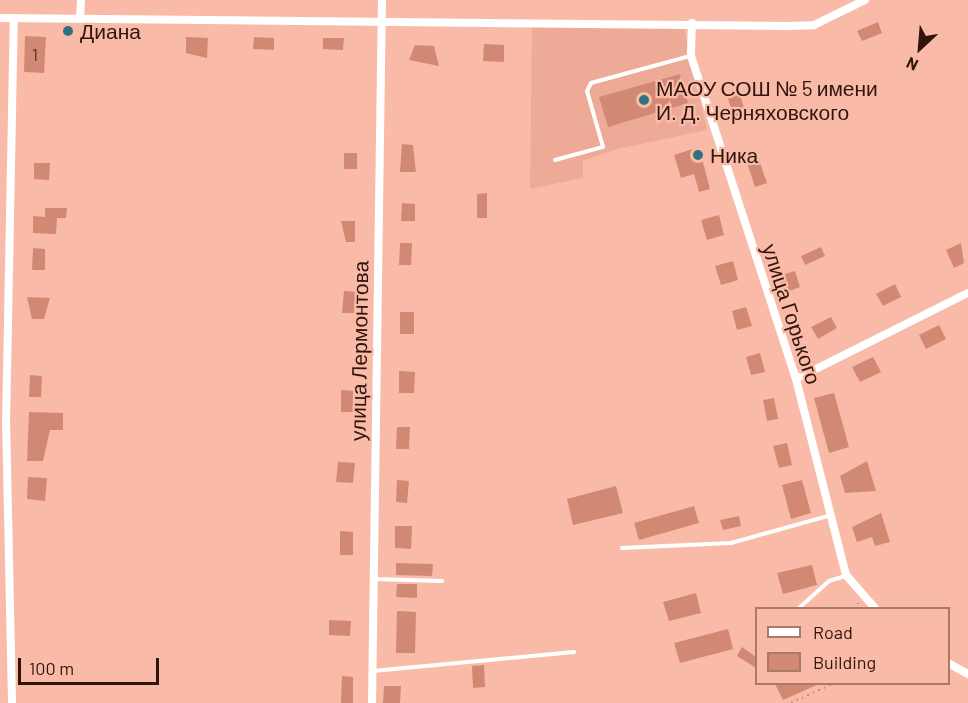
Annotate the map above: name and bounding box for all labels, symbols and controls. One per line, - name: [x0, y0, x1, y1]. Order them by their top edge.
- place label: Диана: [80, 18, 141, 44]
- north arrow: [890, 18, 950, 78]
- marker: Диана: [61, 24, 75, 38]
- house number: 1: [32, 43, 38, 65]
- text: N: [903, 54, 921, 76]
- place label: МАОУ СОШ № 5 имени И. Д. Черняховского: [656, 75, 878, 125]
- marker: МАОУ СОШ № 5 имени И. Д. Черняховского: [637, 93, 651, 107]
- place label: Ника: [710, 142, 758, 168]
- marker: Ника: [691, 148, 705, 162]
- street label: улица Горького: [757, 241, 827, 387]
- street label: улица Лермонтова: [345, 261, 373, 441]
- legend: [755, 607, 950, 685]
- text: Road: [813, 621, 853, 643]
- scale bar: [21, 646, 162, 684]
- text: Building: [813, 651, 876, 673]
- text: 100 m: [29, 657, 74, 679]

